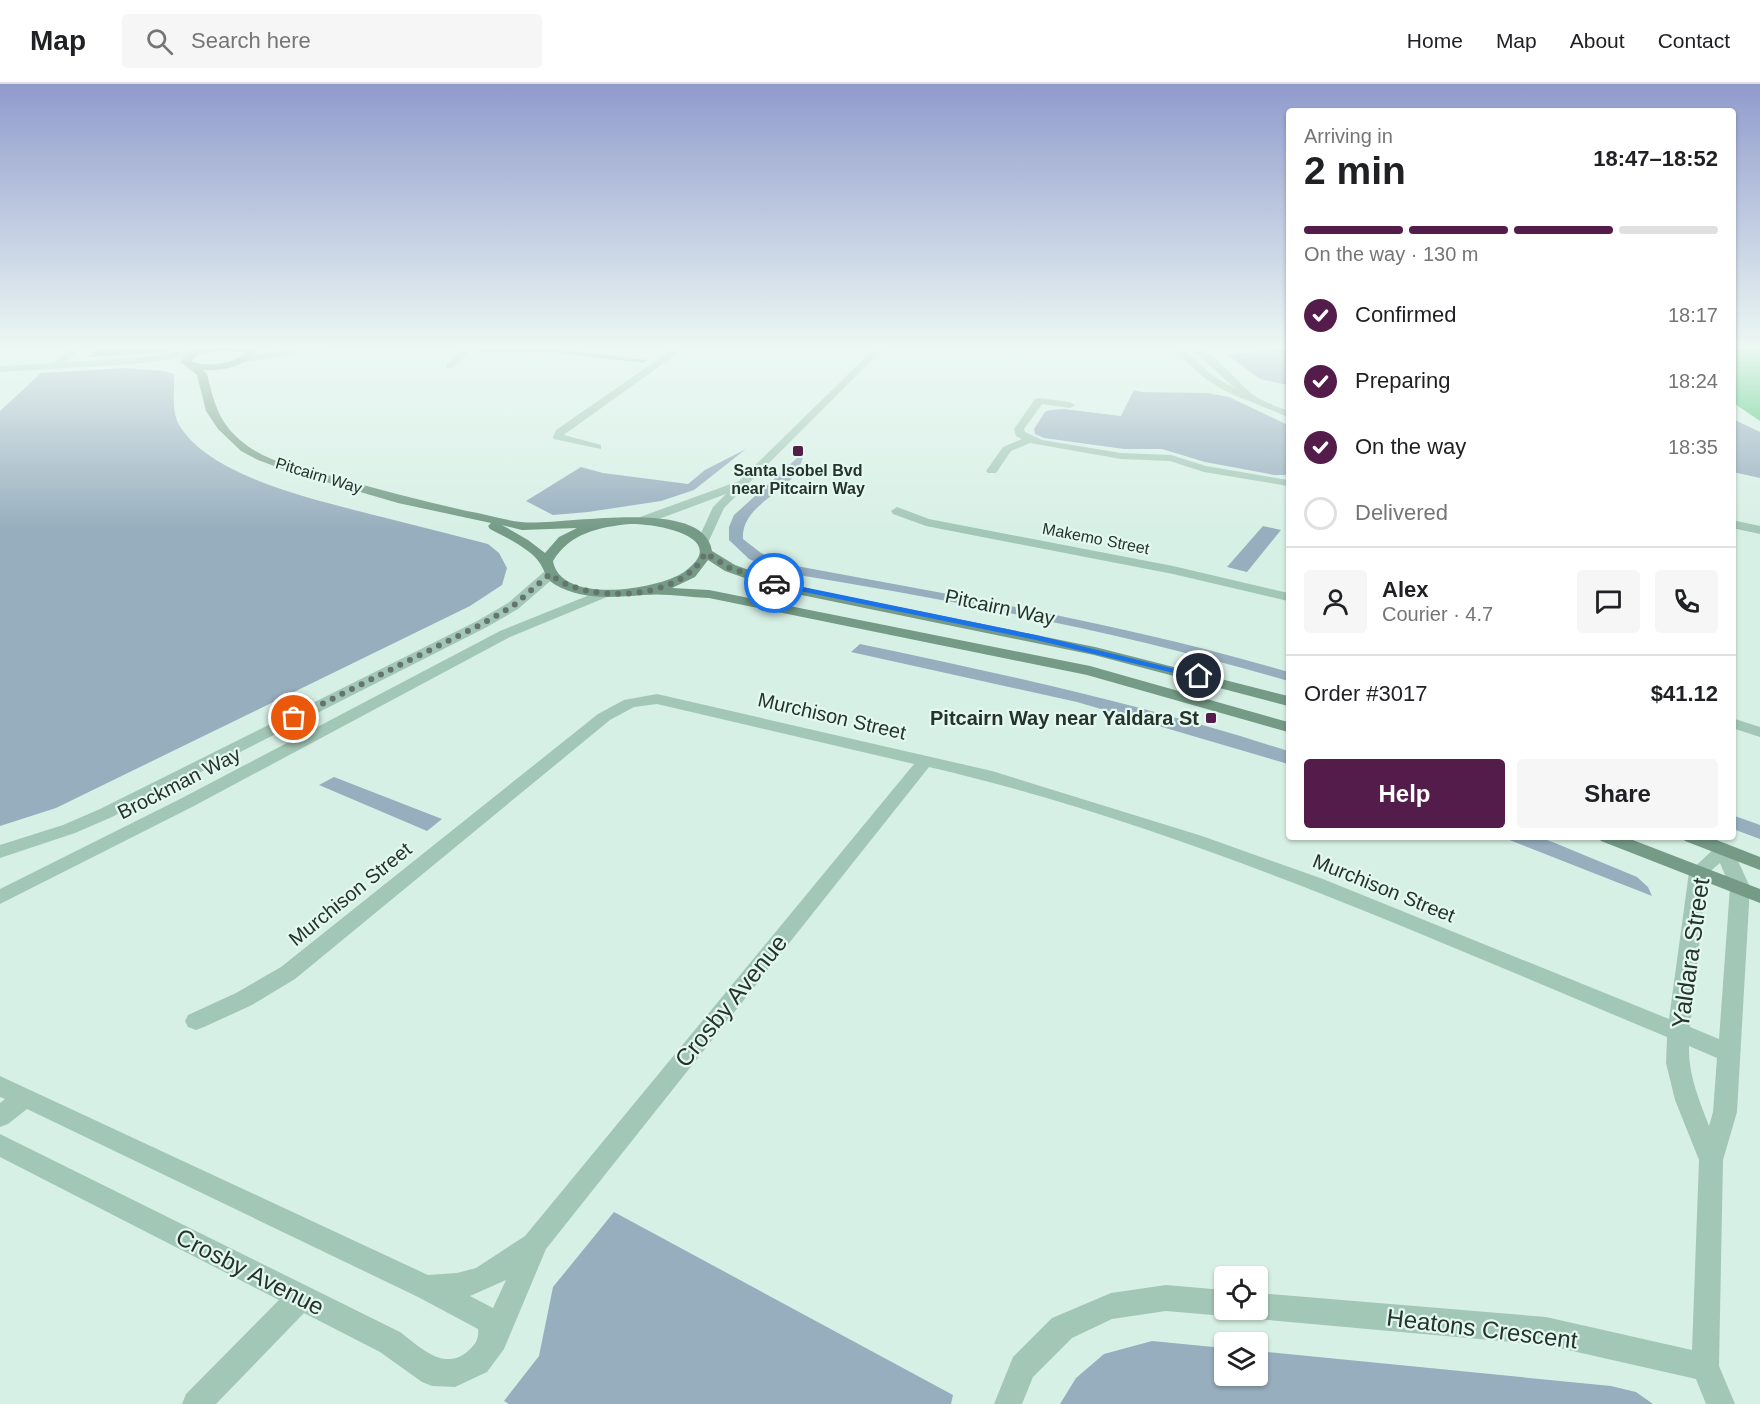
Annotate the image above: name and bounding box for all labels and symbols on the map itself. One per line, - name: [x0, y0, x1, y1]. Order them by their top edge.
- marker: Santa Isobel Bvd near Pitcairn Way: [791, 444, 805, 458]
- street label: Pitcairn Way: [274, 454, 364, 497]
- place label: Santa Isobel Bvd near Pitcairn Way: [731, 462, 865, 497]
- street label: Makemo Street: [1041, 520, 1151, 557]
- courier: [744, 553, 804, 613]
- street label: Pitcairn Way: [943, 585, 1057, 629]
- pin: [1173, 650, 1224, 701]
- street label: Murchison Street: [756, 688, 909, 744]
- pin: [268, 692, 319, 743]
- place label: Pitcairn Way near Yaldara St: [930, 707, 1199, 729]
- marker: Pitcairn Way near Yaldara St: [1204, 711, 1218, 725]
- street label: Brockman Way: [114, 743, 244, 823]
- street label: Murchison Street: [284, 838, 416, 950]
- street label: Murchison Street: [1310, 849, 1459, 927]
- street label: Yaldara Street: [1667, 876, 1714, 1030]
- street label: Crosby Avenue: [669, 929, 792, 1072]
- street label: Crosby Avenue: [172, 1223, 329, 1320]
- street label: Heatons Crescent: [1385, 1303, 1579, 1354]

